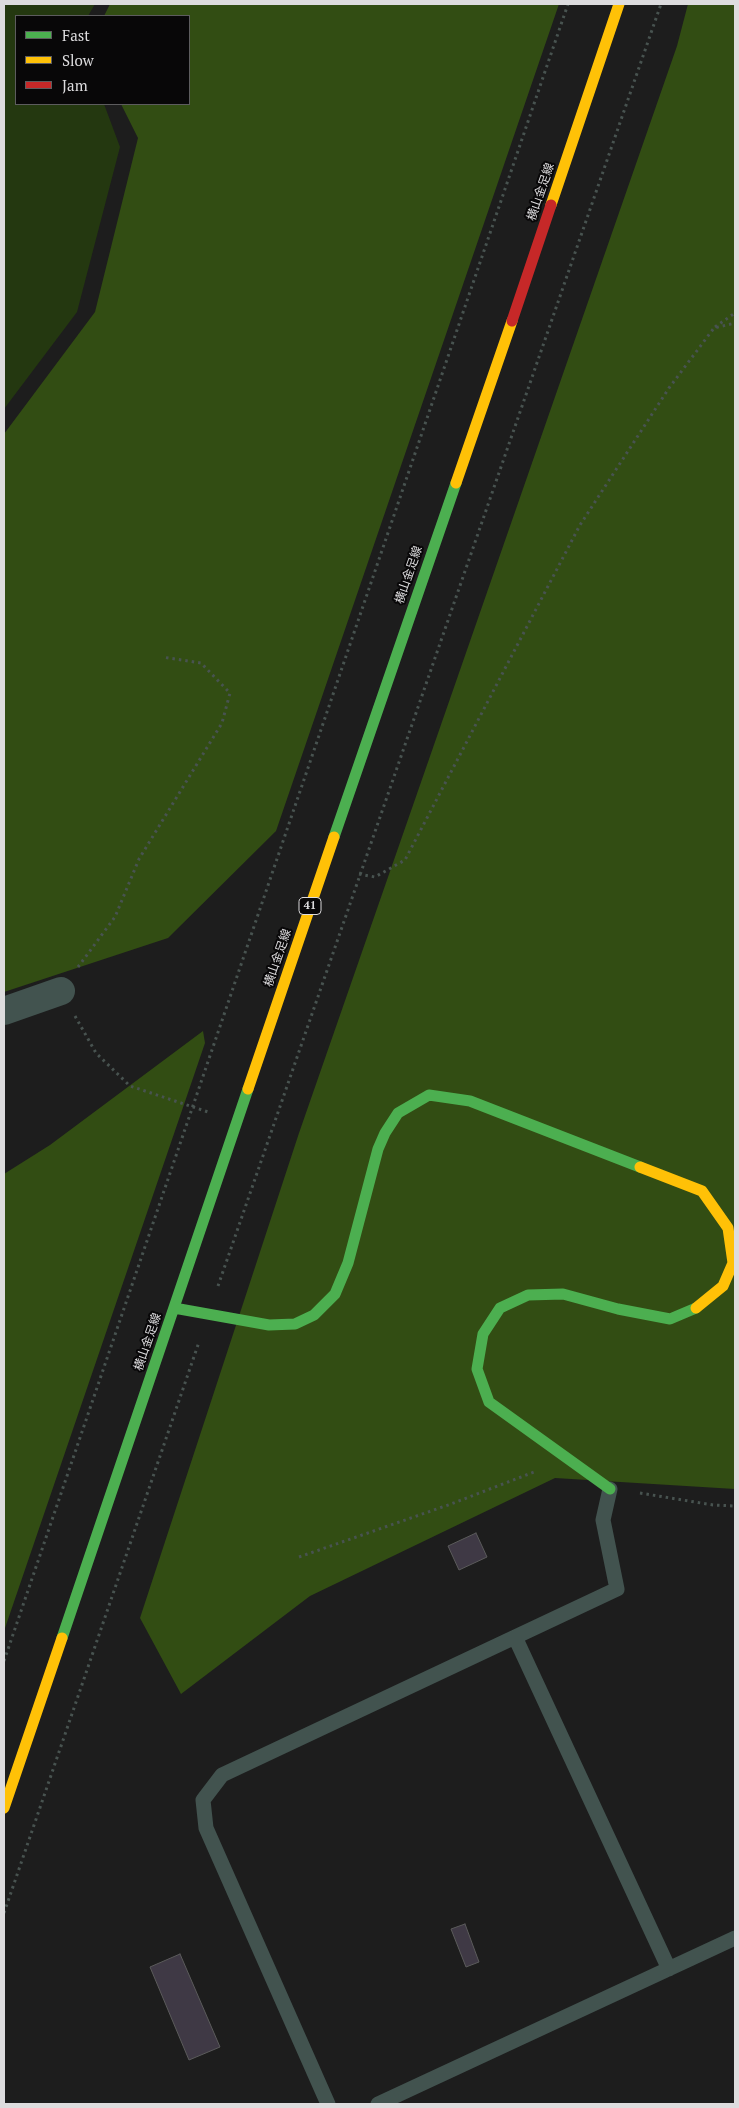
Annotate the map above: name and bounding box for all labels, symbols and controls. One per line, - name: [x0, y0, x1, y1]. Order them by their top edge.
- legend: [15, 15, 190, 105]
- text: Fast: [62, 25, 90, 45]
- text: Slow: [62, 50, 94, 70]
- text: Jam: [62, 75, 88, 95]
- street label: 横山金足線: [524, 161, 558, 223]
- street label: 横山金足線: [392, 544, 426, 606]
- road number: 41: [299, 898, 321, 914]
- street label: 横山金足線: [261, 927, 295, 989]
- street label: 横山金足線: [131, 1311, 165, 1373]

